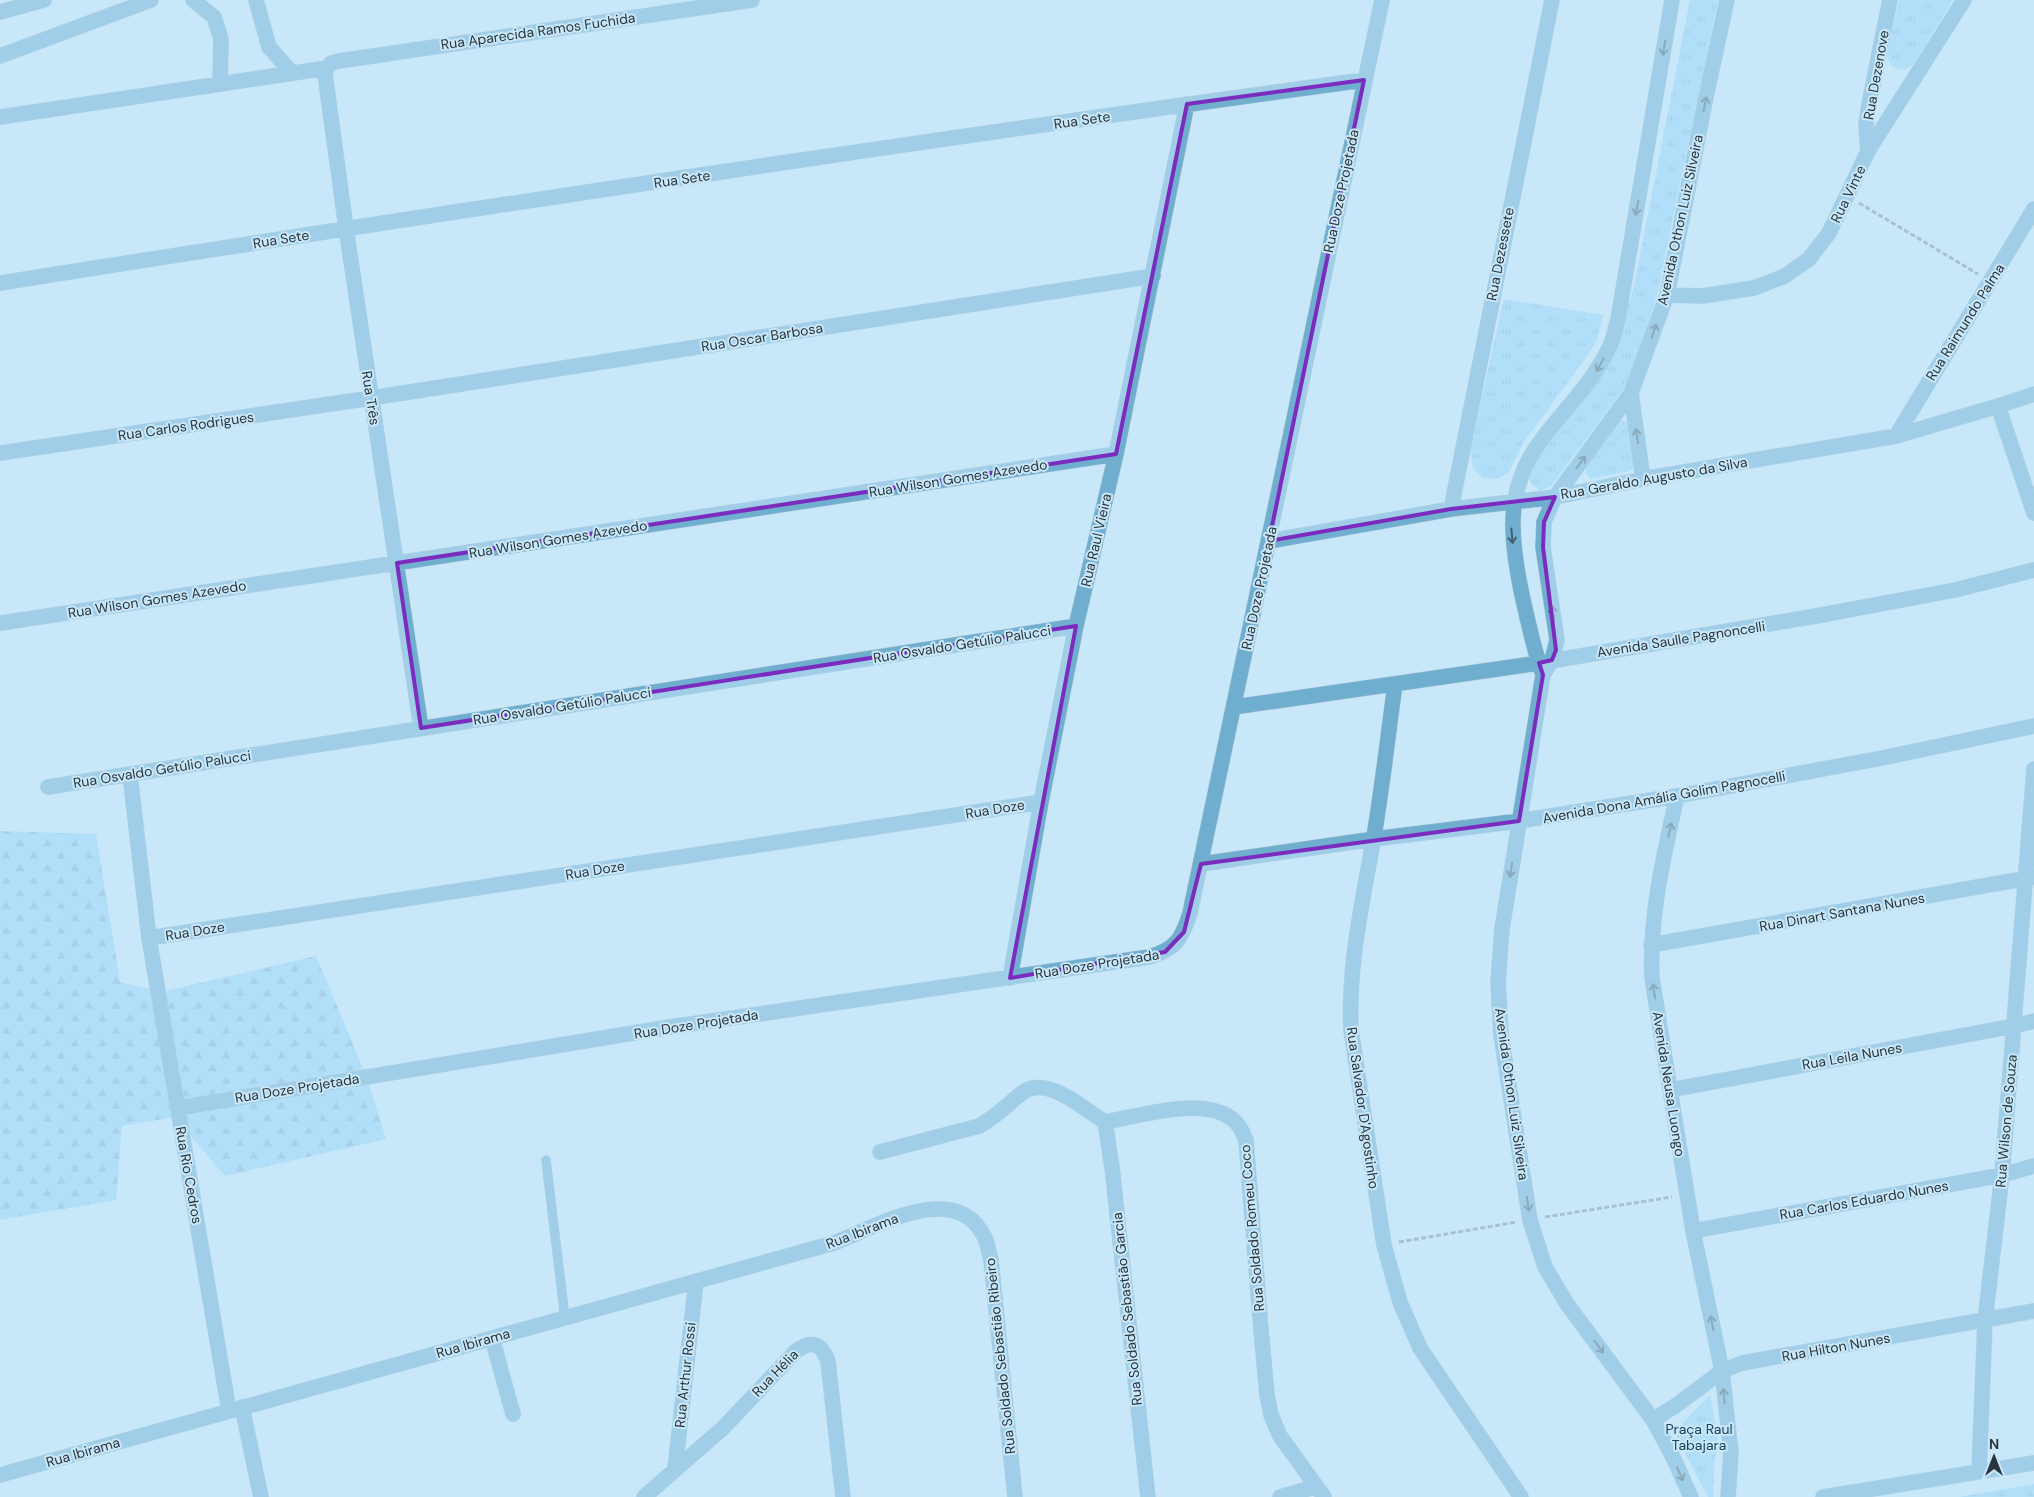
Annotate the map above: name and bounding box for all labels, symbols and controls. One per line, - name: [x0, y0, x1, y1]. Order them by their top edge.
- street label: Rua Aparecida Ramos Fuchida: [440, 8, 636, 54]
- street label: Rua Dezenove: [1859, 29, 1893, 121]
- one-way arrow: [1658, 40, 1668, 56]
- one-way arrow: [1700, 97, 1710, 113]
- street label: Rua Sete: [1053, 107, 1111, 133]
- street label: Rua Doze Projetada: [1319, 128, 1363, 254]
- street label: Avenida Othon Luiz Silveira: [1653, 133, 1707, 307]
- street label: Rua Vinte: [1826, 162, 1870, 226]
- street label: Rua Sete: [653, 166, 711, 192]
- one-way arrow: [1631, 200, 1641, 216]
- street label: Rua Dezessete: [1482, 206, 1518, 302]
- street label: Rua Sete: [252, 226, 310, 252]
- street label: Rua Raimundo Palma: [1922, 260, 2008, 384]
- street label: Rua Oscar Barbosa: [700, 318, 824, 356]
- one-way arrow: [1650, 324, 1659, 339]
- one-way arrow: [1594, 358, 1604, 372]
- street label: Rua Três: [358, 370, 384, 426]
- street label: Rua Carlos Rodrigues: [117, 408, 255, 444]
- one-way arrow: [1631, 429, 1641, 445]
- street label: Rua Geraldo Augusto da Silva: [1559, 453, 1749, 503]
- street label: Rua Wilson Gomes Azevedo: [868, 455, 1048, 501]
- one-way arrow: [1575, 455, 1586, 469]
- street label: Rua Raul Vieira: [1077, 492, 1115, 588]
- street label: Rua Wilson Gomes Azevedo: [468, 516, 648, 562]
- street label: Rua Doze Projetada: [1237, 525, 1281, 651]
- one-way arrow: [1508, 528, 1517, 544]
- street label: Rua Wilson Gomes Azevedo: [67, 576, 247, 622]
- one-way arrow: [1548, 605, 1558, 621]
- street label: Avenida Saulle Pagnoncelli: [1596, 617, 1766, 661]
- street label: Rua Osvaldo Getúlio Palucci: [872, 621, 1052, 667]
- street label: Rua Osvaldo Getúlio Palucci: [472, 683, 652, 729]
- street label: Rua Osvaldo Getúlio Palucci: [72, 746, 252, 792]
- street label: Avenida Dona Amália Golim Pagnocelli: [1541, 767, 1787, 827]
- street label: Rua Doze: [964, 795, 1026, 823]
- one-way arrow: [1665, 822, 1675, 838]
- street label: Rua Doze: [564, 856, 626, 884]
- one-way arrow: [1506, 861, 1516, 877]
- street label: Rua Dinart Santana Nunes: [1758, 889, 1926, 935]
- street label: Rua Doze: [164, 917, 226, 945]
- street label: Rua Doze Projetada: [1034, 945, 1160, 983]
- one-way arrow: [1649, 983, 1659, 999]
- street label: Rua Doze Projetada: [633, 1005, 759, 1043]
- street label: Avenida Othon Luiz Silveira: [1491, 1007, 1533, 1181]
- street label: Avenida Neusa Luongo: [1649, 1010, 1689, 1158]
- street label: Rua Salvador D'Agostinho: [1343, 1026, 1383, 1190]
- street label: Rua Leila Nunes: [1801, 1038, 1903, 1074]
- street label: Rua Wilson de Souza: [1991, 1054, 2021, 1188]
- street label: Rua Doze Projetada: [234, 1069, 360, 1107]
- street label: Rua Rio Cedros: [172, 1125, 206, 1225]
- street label: Rua Soldado Romeu Coco: [1236, 1144, 1268, 1312]
- street label: Rua Carlos Eduardo Nunes: [1778, 1176, 1950, 1224]
- one-way arrow: [1523, 1196, 1533, 1212]
- street label: Rua Ibirama: [823, 1209, 901, 1253]
- street label: Rua Soldado Sebastião Garcia: [1108, 1211, 1146, 1407]
- street label: Rua Soldado Sebastião Ribeiro: [981, 1257, 1019, 1455]
- one-way arrow: [1707, 1315, 1717, 1331]
- street label: Rua Arthur Rossi: [670, 1321, 700, 1429]
- street label: Rua Ibirama: [434, 1324, 512, 1362]
- street label: Rua Hilton Nunes: [1780, 1329, 1892, 1365]
- one-way arrow: [1594, 1340, 1604, 1354]
- street label: Rua Hélia: [748, 1345, 802, 1401]
- one-way arrow: [1719, 1389, 1729, 1405]
- park label: Praça Raul Tabajara: [1665, 1420, 1733, 1454]
- north arrow: [1969, 1432, 2019, 1482]
- street label: Rua Ibirama: [44, 1433, 122, 1471]
- text: N: [1989, 1435, 1999, 1453]
- one-way arrow: [1676, 1466, 1685, 1481]

